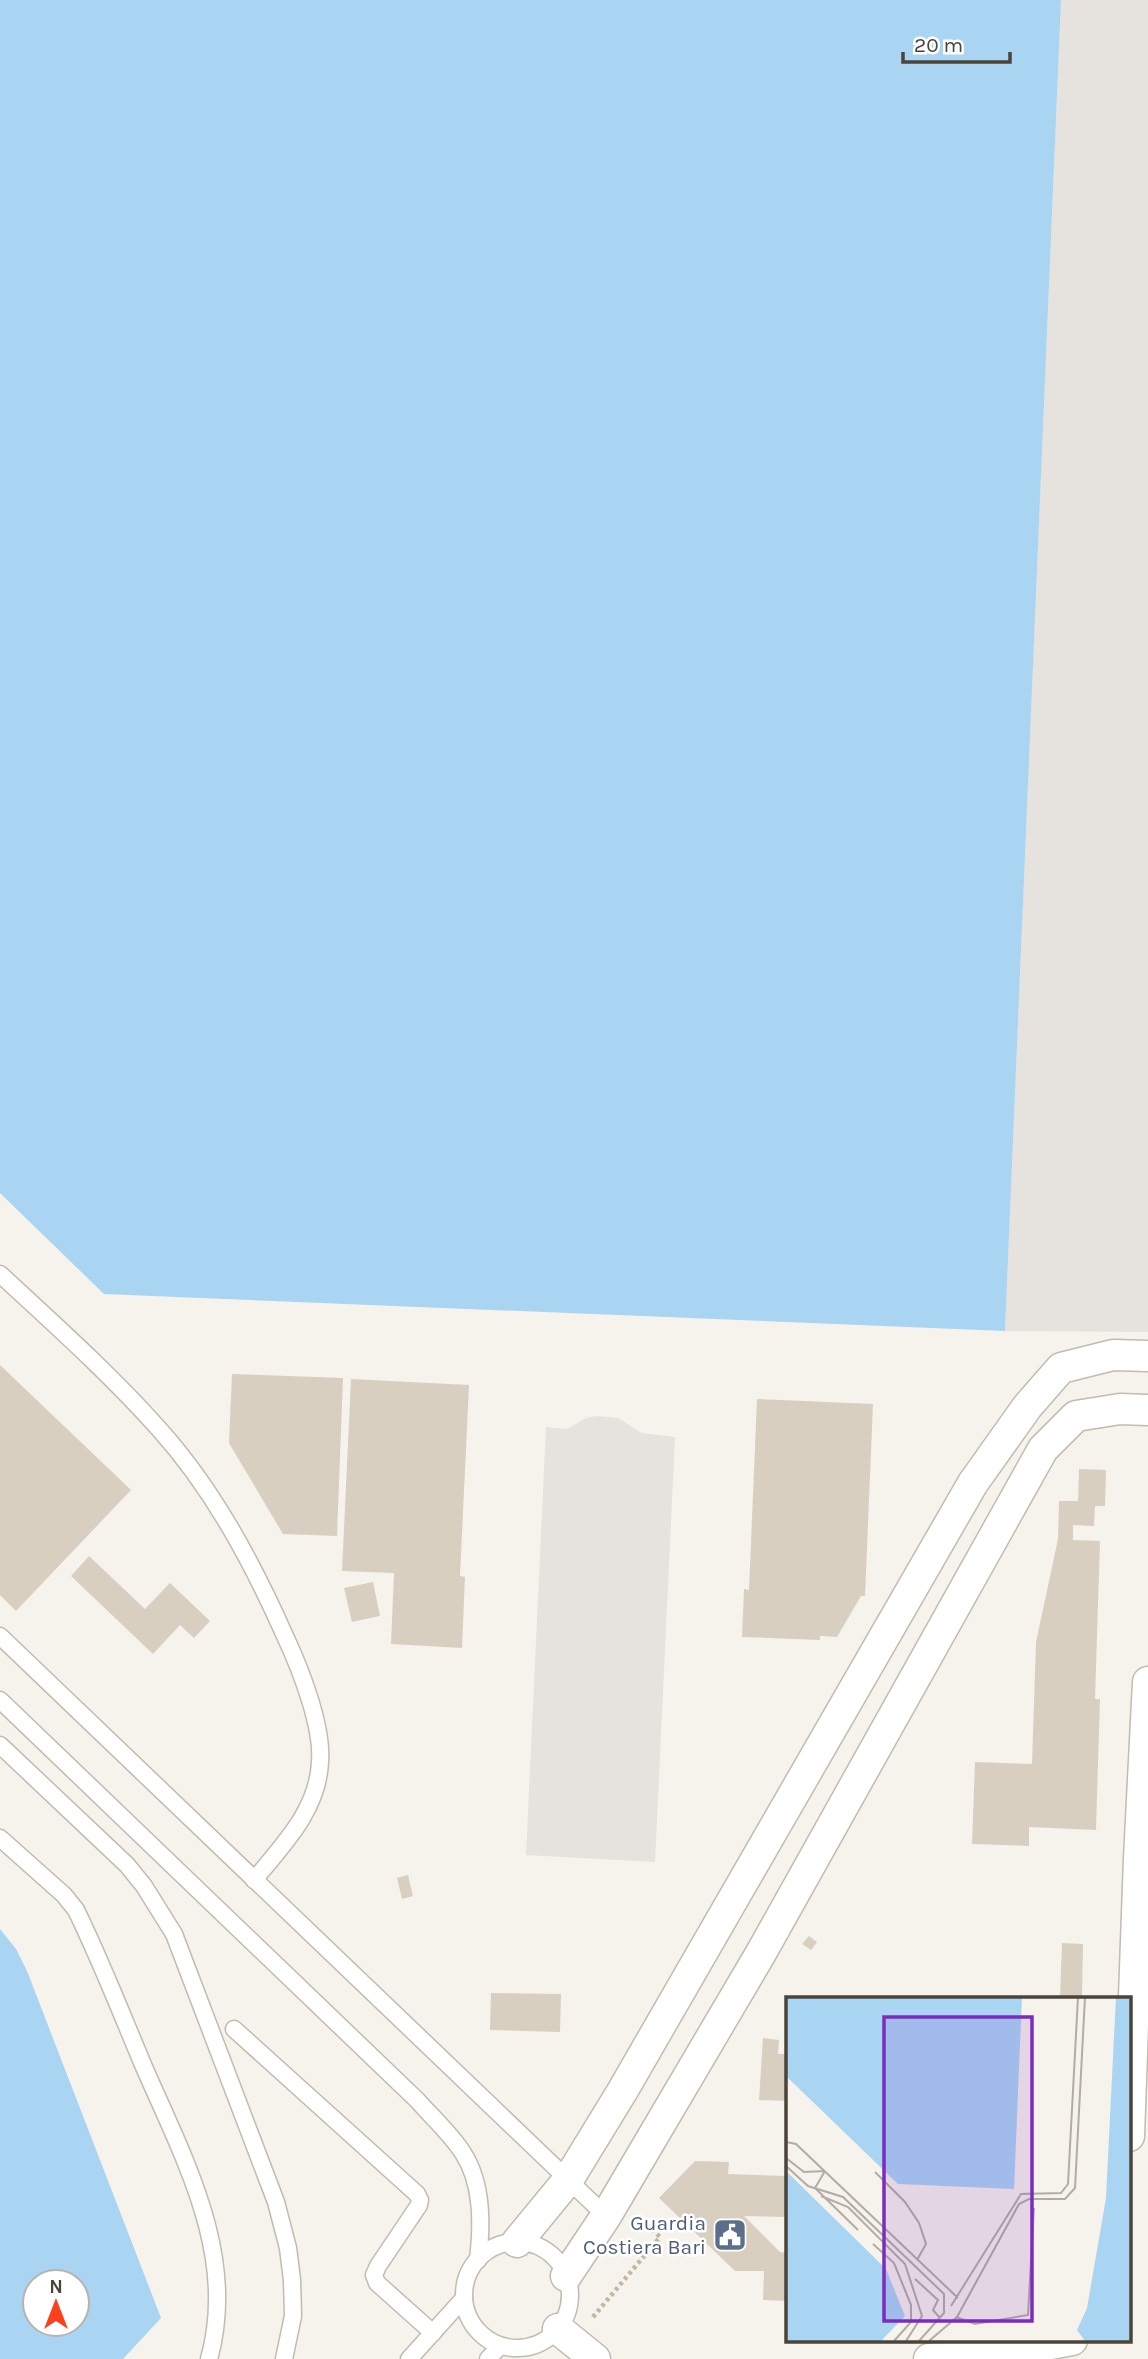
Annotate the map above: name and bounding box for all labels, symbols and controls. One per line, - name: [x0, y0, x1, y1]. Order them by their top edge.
- scale bar: [903, 21, 1010, 65]
- text: 20 m: [914, 33, 963, 57]
- inset map: [786, 1997, 1130, 2342]
- place label: Guardia Costiera Bari: [583, 2211, 706, 2259]
- public building icon: Guardia Costiera Bari: [711, 2216, 749, 2254]
- north arrow: [21, 2268, 91, 2338]
- text: N: [49, 2276, 63, 2298]

